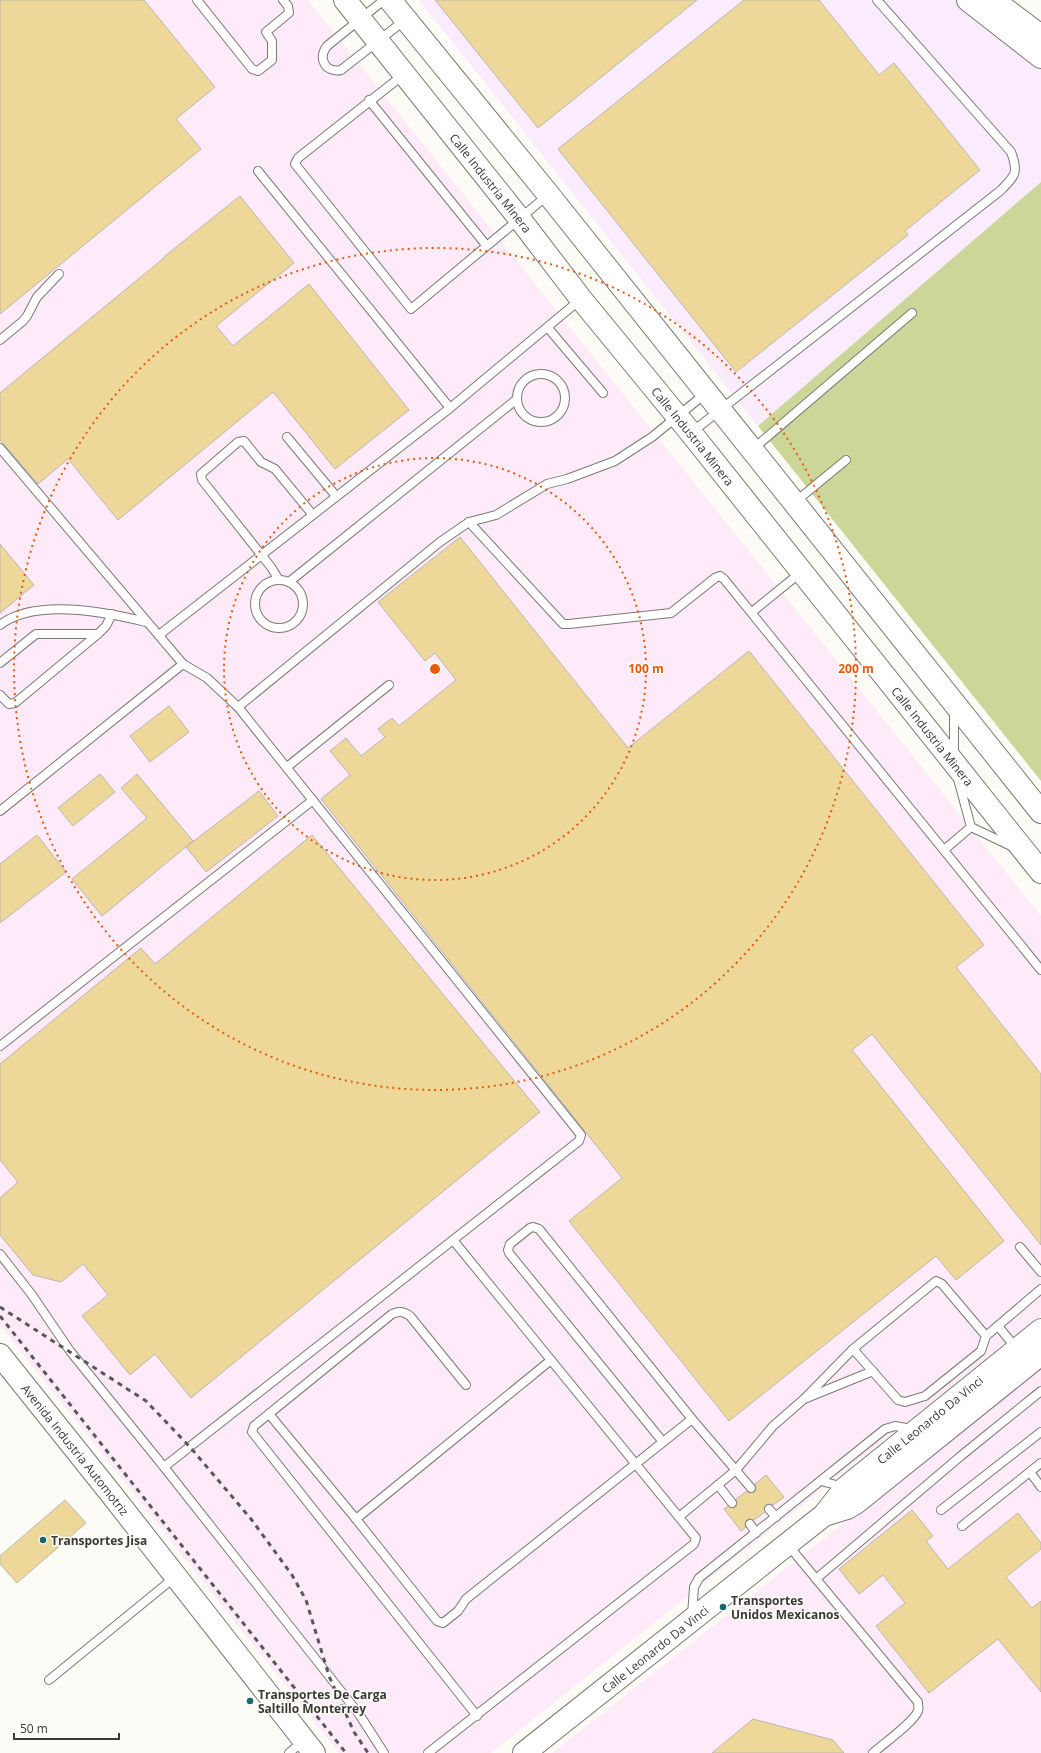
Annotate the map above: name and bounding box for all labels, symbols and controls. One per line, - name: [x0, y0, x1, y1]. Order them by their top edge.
- street label: Calle Industria Minera: [446, 130, 536, 236]
- street label: Calle Industria Minera: [648, 383, 738, 489]
- text: 100 m: [628, 660, 664, 677]
- text: 200 m: [838, 660, 874, 677]
- centre of rings: [428, 662, 442, 676]
- street label: Calle Industria Minera: [888, 683, 978, 789]
- street label: Calle Leonardo Da Vinci: [873, 1372, 986, 1468]
- street label: Avenida Industria Automotriz: [18, 1380, 133, 1519]
- place label: Transportes Jisa: [51, 1532, 147, 1549]
- marker: Transportes Jisa: [38, 1535, 48, 1545]
- place label: Transportes Unidos Mexicanos: [731, 1592, 839, 1623]
- street label: Calle Leonardo Da Vinci: [598, 1602, 712, 1697]
- marker: Transportes Unidos Mexicanos: [718, 1602, 728, 1612]
- place label: Transportes De Carga Saltillo Monterrey: [258, 1686, 387, 1717]
- marker: Transportes De Carga Saltillo Monterrey: [245, 1696, 255, 1706]
- scale bar: [14, 1715, 119, 1741]
- text: 50 m: [20, 1720, 48, 1737]

